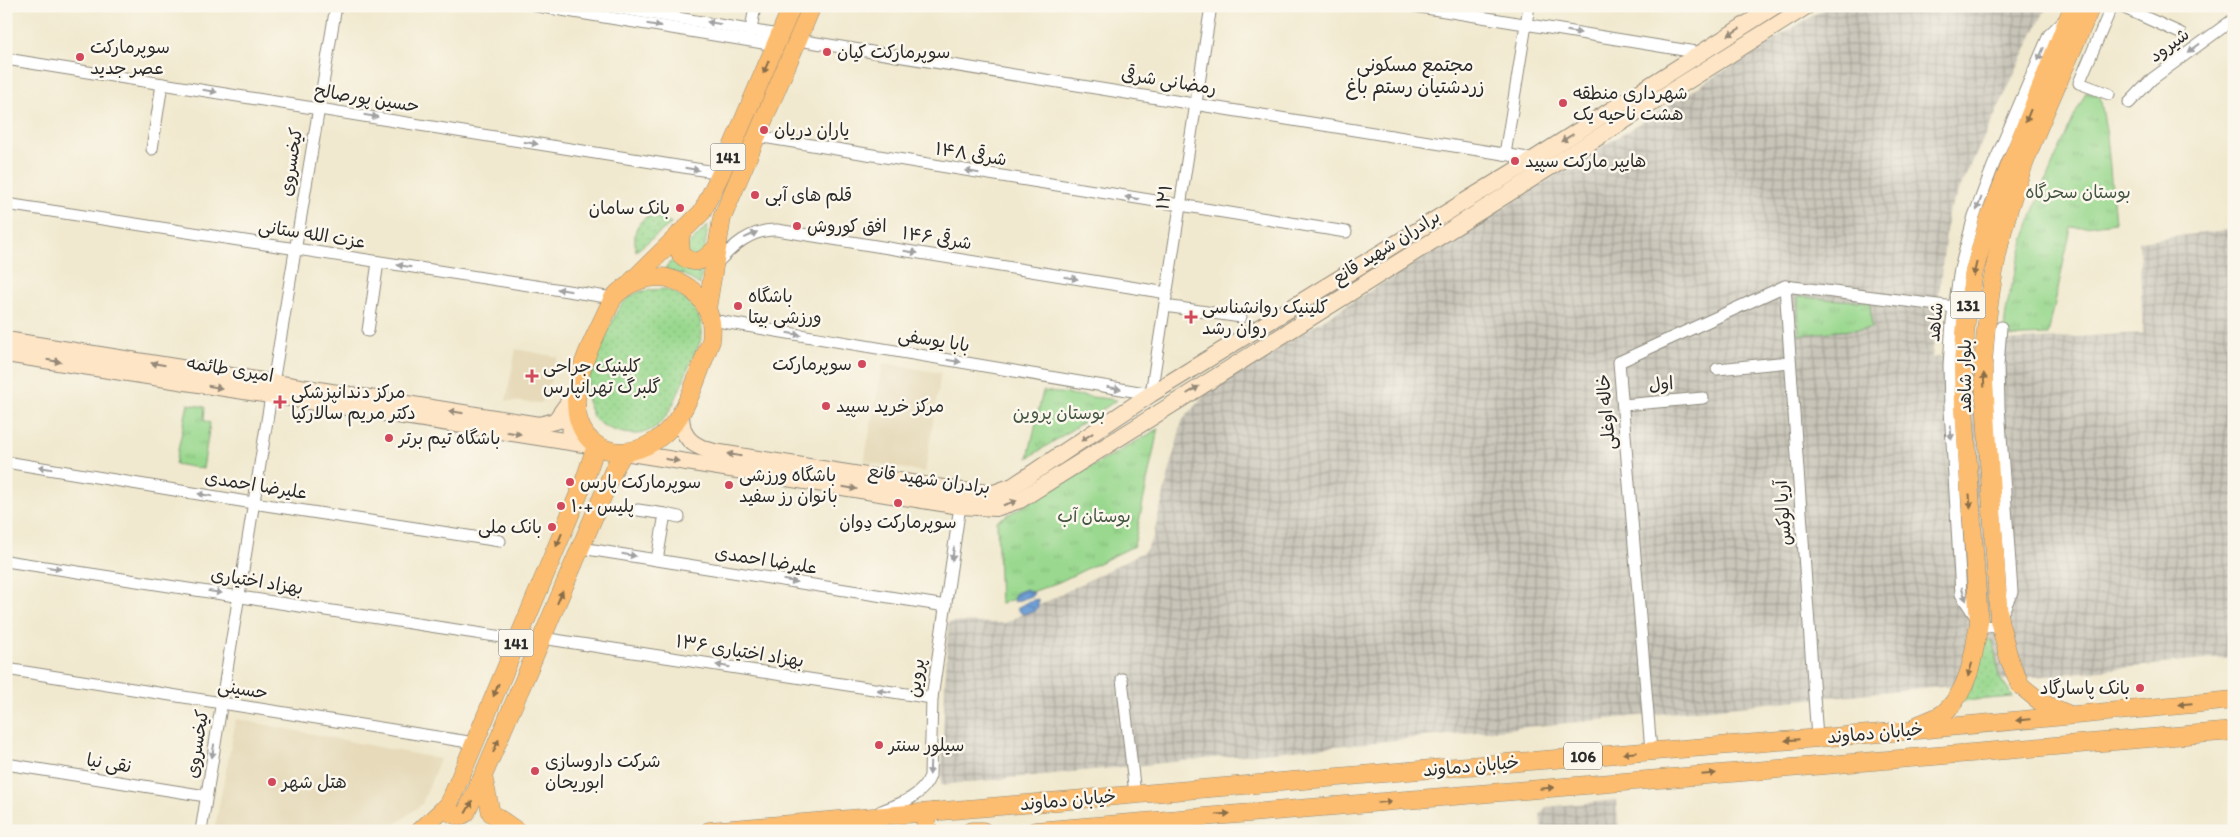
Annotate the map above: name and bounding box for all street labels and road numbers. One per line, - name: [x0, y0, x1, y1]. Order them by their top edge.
- street label: شیرود: [2145, 23, 2193, 67]
- street label: رمضانی شرقی: [1120, 62, 1218, 99]
- street label: حسین پورصالح: [313, 79, 421, 118]
- street label: کیخسروی: [275, 126, 307, 198]
- street label: ۱۴۸ شرقی: [934, 137, 1008, 171]
- road number: 141: [710, 144, 746, 170]
- street label: ۱۲۱: [1151, 183, 1177, 211]
- street label: برادران شهید قانع: [1328, 205, 1445, 291]
- street label: عزت الله ستانی: [257, 215, 367, 253]
- street label: ۱۴۶ شرقی: [901, 221, 974, 254]
- road number: 131: [1950, 292, 1986, 318]
- street label: شاهد: [1922, 301, 1948, 343]
- street label: بابا یوسفی: [897, 324, 971, 356]
- street label: بلوار شاهد: [1954, 339, 1976, 413]
- street label: امیری طائمه: [185, 351, 275, 387]
- street label: اول: [1648, 372, 1674, 396]
- street label: خاله اوغلی: [1592, 373, 1620, 451]
- street label: برادران شهید قانع: [866, 460, 992, 500]
- street label: علیرضا احمدی: [203, 466, 309, 504]
- street label: آریا لوکس: [1770, 478, 1797, 547]
- street label: علیرضا احمدی: [713, 541, 819, 579]
- street label: بهزاد اختیاری: [209, 563, 305, 599]
- road number: 141: [498, 630, 534, 656]
- street label: بهزاد اختیاری ۱۳۶: [674, 630, 806, 672]
- street label: پروین: [903, 657, 930, 699]
- street label: حسینی: [216, 674, 270, 704]
- street label: کیخسروی: [181, 708, 213, 780]
- street label: خیابان دماوند: [1826, 718, 1924, 748]
- road number: 106: [1564, 742, 1602, 769]
- street label: نقی نیا: [85, 749, 133, 777]
- street label: خیابان دماوند: [1422, 751, 1520, 781]
- street label: خیابان دماوند: [1019, 785, 1117, 815]

